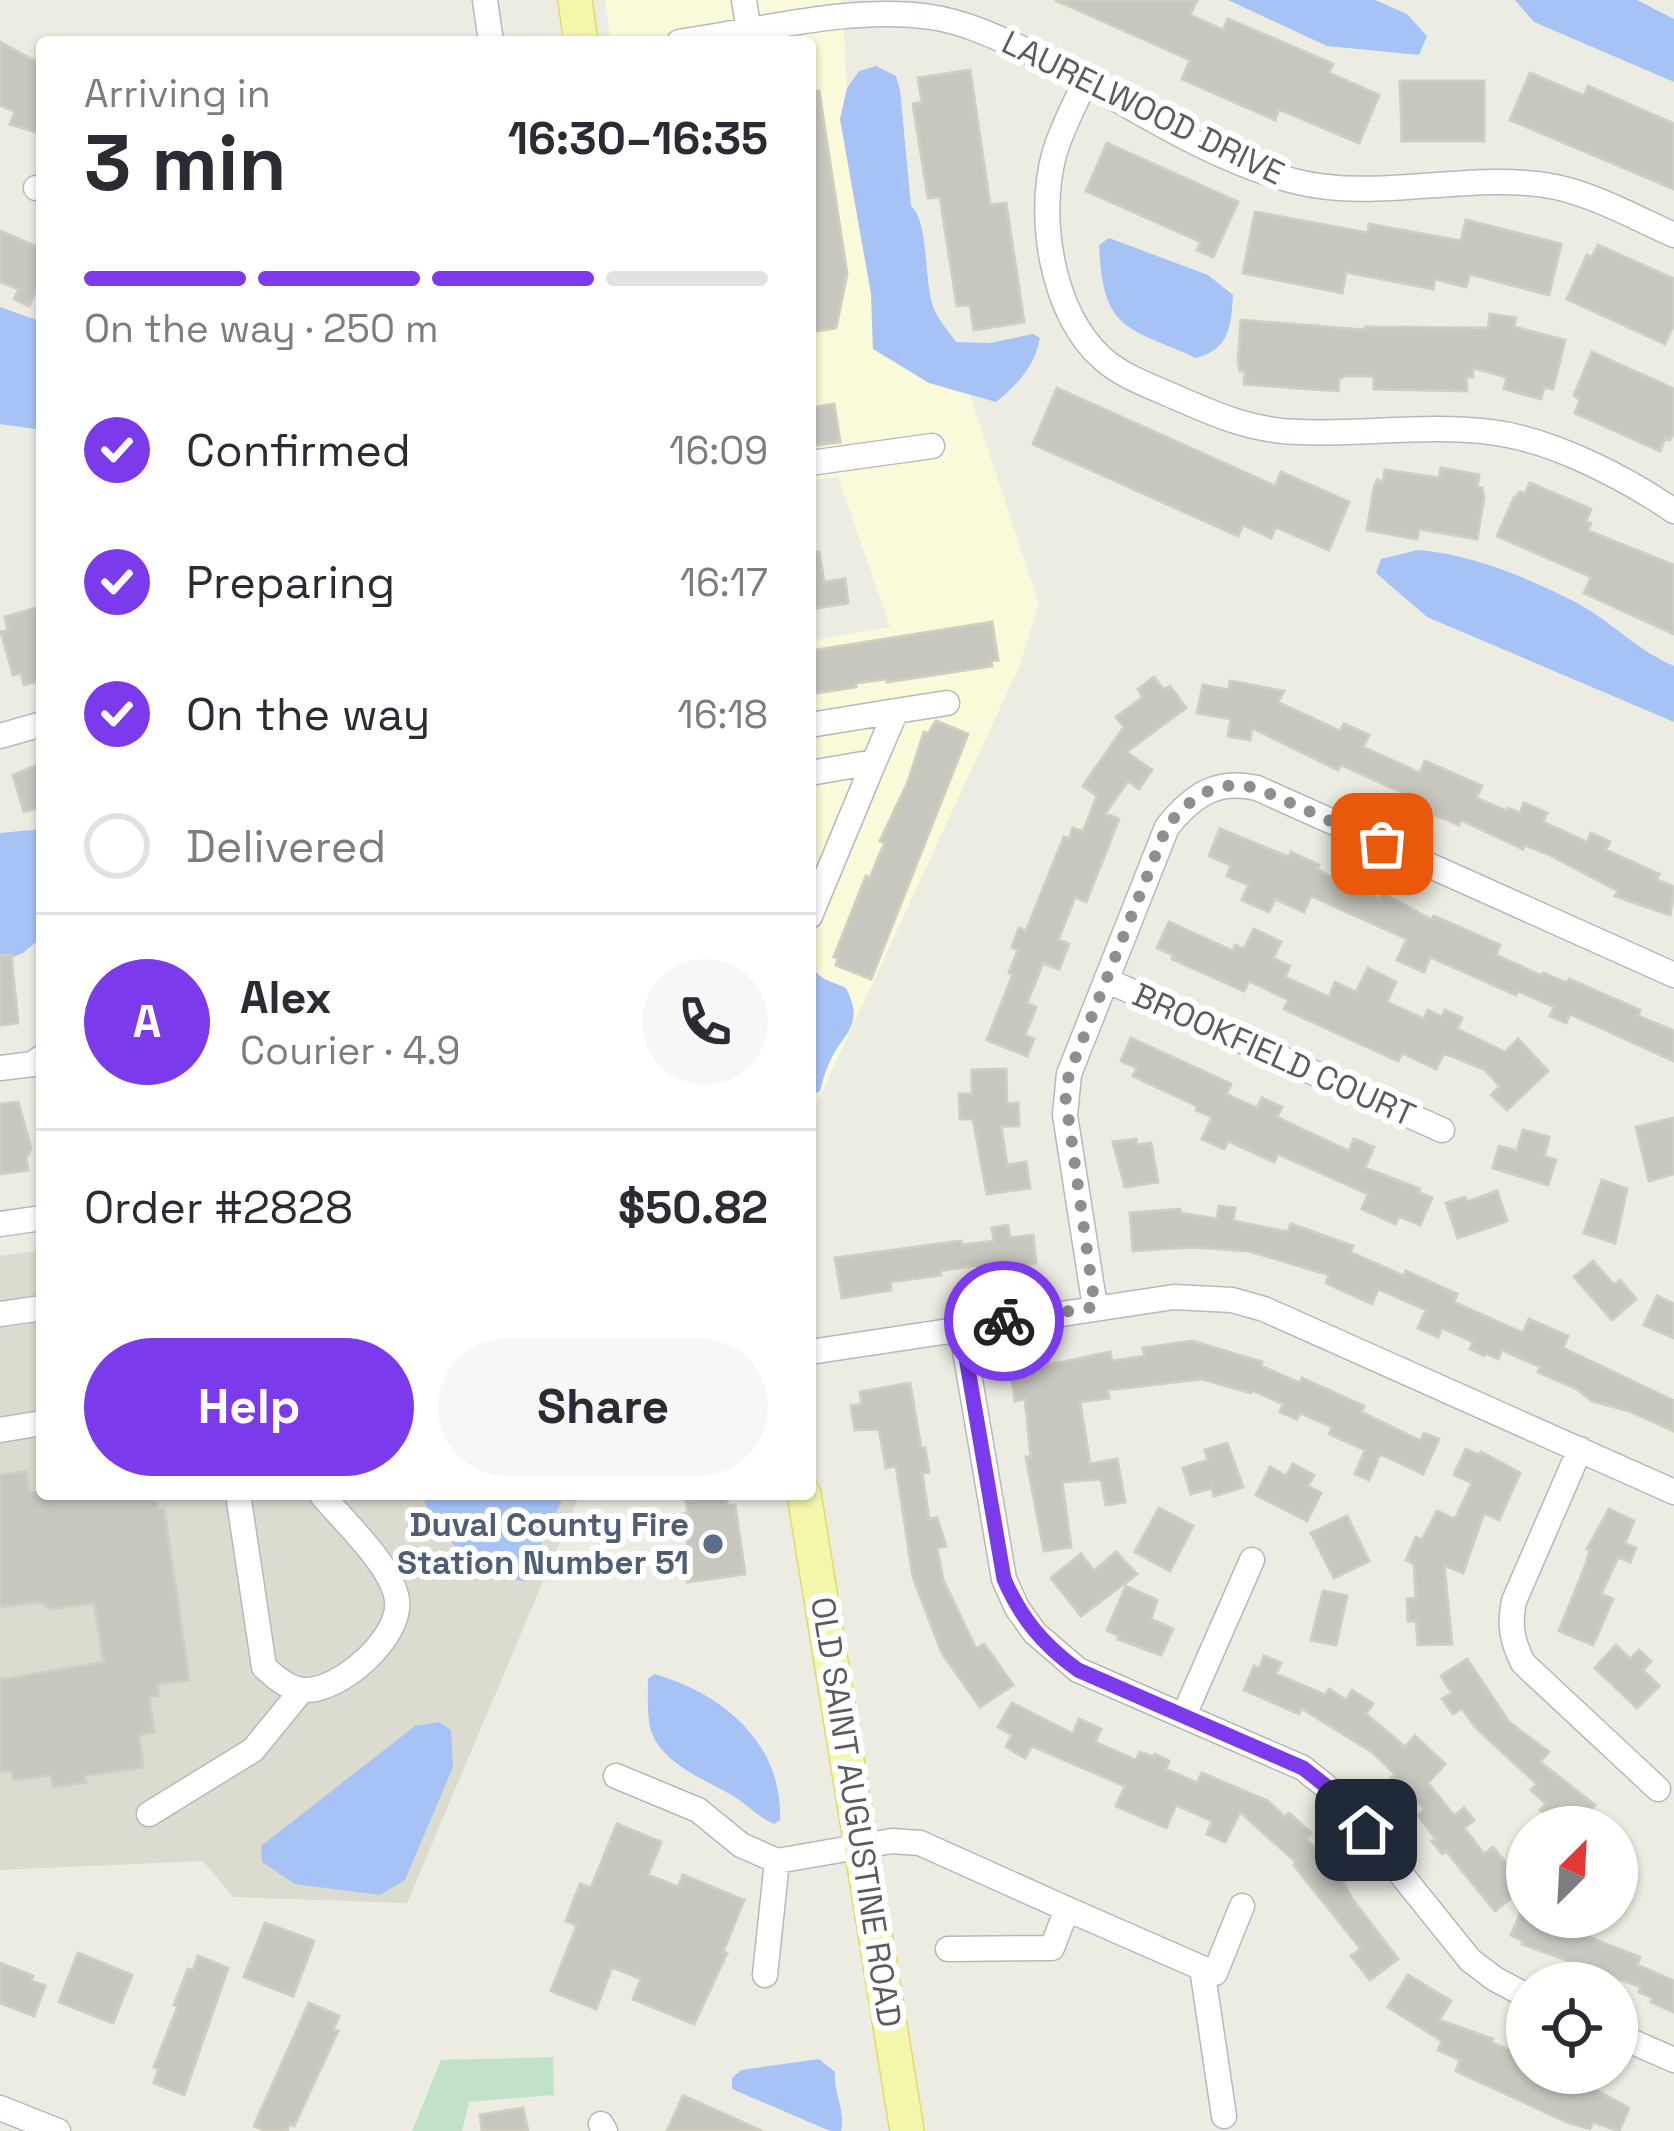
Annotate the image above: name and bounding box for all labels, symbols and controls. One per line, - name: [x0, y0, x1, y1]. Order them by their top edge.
- street label: LAURELWOOD DRIVE: [995, 21, 1291, 195]
- text: Arriving in: [84, 69, 271, 118]
- text: 16:30–16:35: [508, 110, 768, 167]
- text: 3 min: [84, 113, 287, 213]
- text: On the way · 250 m: [84, 304, 438, 353]
- icon: check: [84, 417, 150, 483]
- text: Confirmed: [186, 422, 411, 479]
- text: 16:09: [669, 426, 768, 475]
- icon: check: [84, 549, 150, 615]
- text: Preparing: [186, 554, 395, 611]
- text: 16:17: [680, 558, 768, 607]
- icon: check: [84, 681, 150, 747]
- text: On the way: [186, 686, 430, 743]
- text: 16:18: [677, 690, 768, 739]
- pin: [1331, 793, 1433, 895]
- icon: bag: [1349, 811, 1415, 877]
- text: Delivered: [186, 818, 386, 875]
- button: phone: [642, 959, 768, 1085]
- text: Alex: [240, 969, 332, 1026]
- street label: BROOKFIELD COURT: [1126, 974, 1422, 1136]
- text: A: [133, 993, 161, 1050]
- text: Courier · 4.9: [240, 1026, 460, 1075]
- text: Order #2828: [84, 1179, 353, 1236]
- text: $50.82: [618, 1179, 768, 1236]
- courier: [944, 1261, 1064, 1381]
- icon: bike: [971, 1288, 1037, 1354]
- button: Help: [84, 1338, 414, 1476]
- button: Share: [438, 1338, 768, 1476]
- place label: Duval County Fire Station Number 51: [397, 1504, 689, 1584]
- marker: Duval County Fire Station Number 51: [700, 1531, 726, 1557]
- street label: OLD SAINT AUGUSTINE ROAD: [801, 1594, 911, 2030]
- pin: [1315, 1779, 1417, 1881]
- icon: home: [1333, 1797, 1399, 1863]
- north arrow: [1506, 1806, 1638, 1938]
- map controls: [1506, 1806, 1638, 2094]
- button: locate: [1506, 1962, 1638, 2094]

